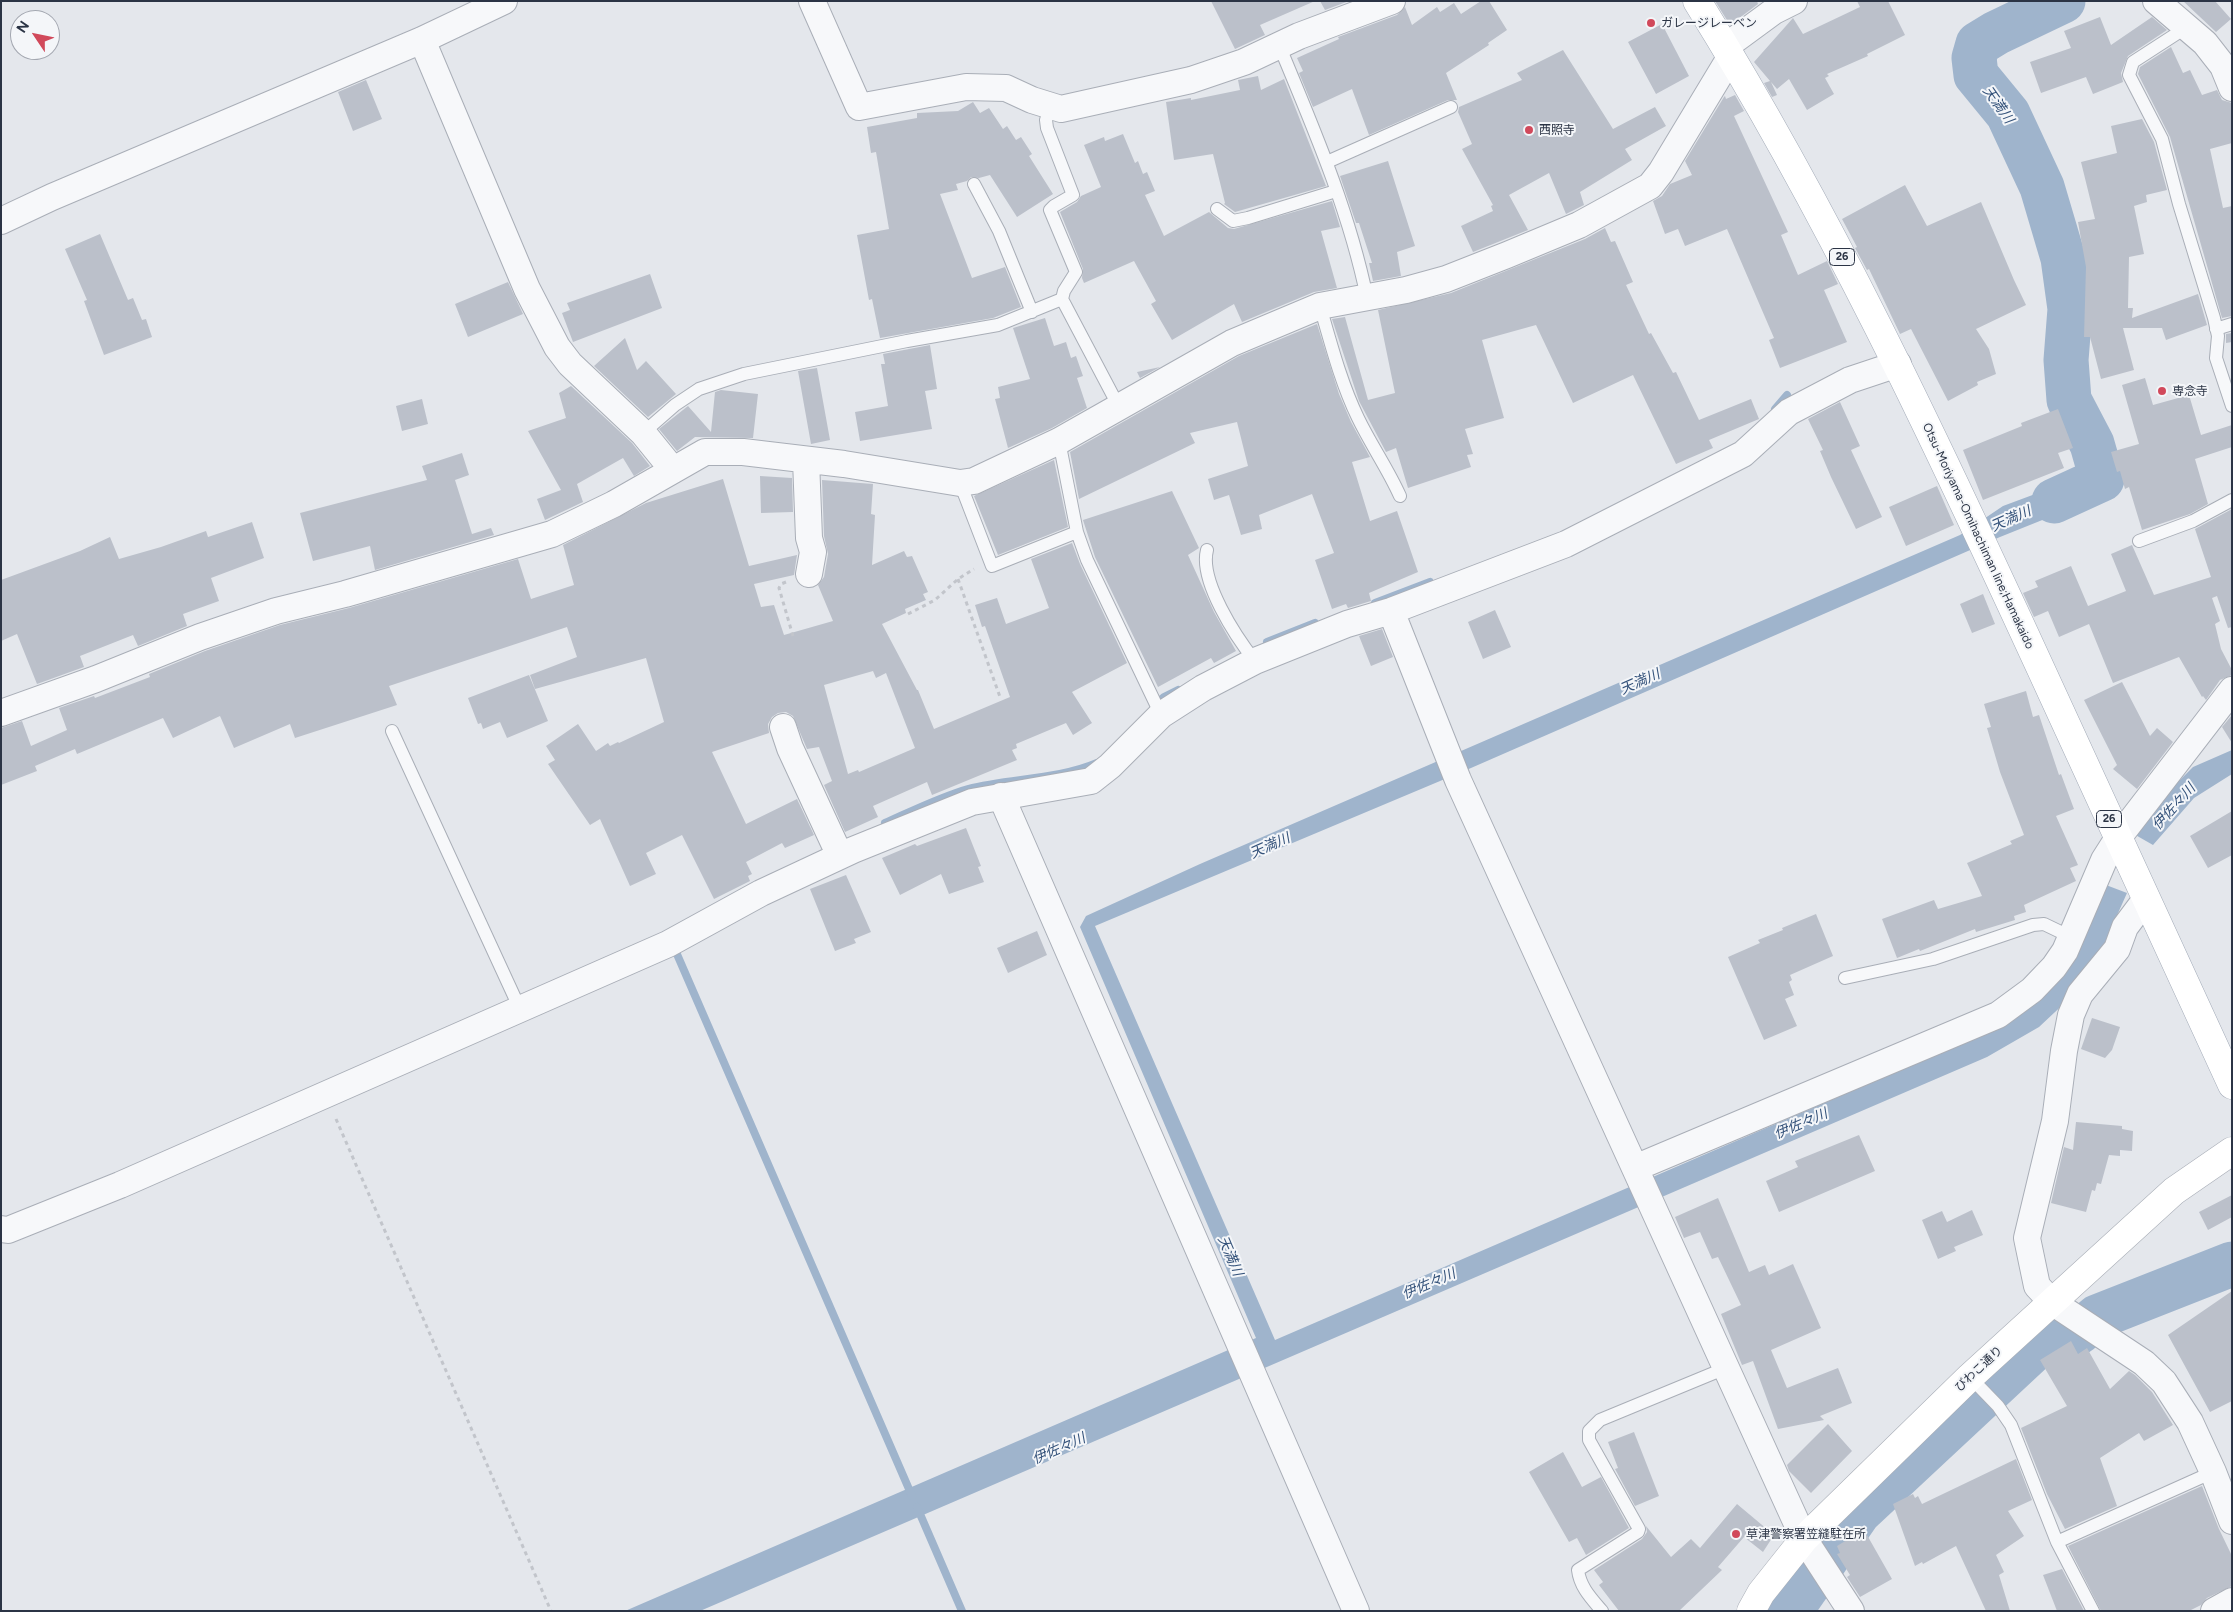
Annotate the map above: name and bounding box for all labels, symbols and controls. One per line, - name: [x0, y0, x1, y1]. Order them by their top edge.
- north arrow: [10, 10, 60, 60]
- place label: ガレージレーベン: [1661, 16, 1757, 30]
- marker: ガレージレーベン: [1645, 17, 1657, 29]
- text: N: [13, 18, 33, 36]
- water label: 天満川: [1979, 83, 2017, 127]
- place label: 西照寺: [1539, 123, 1575, 137]
- marker: 西照寺: [1523, 124, 1535, 136]
- road number: 26: [1830, 248, 1854, 266]
- place label: 専念寺: [2172, 384, 2208, 398]
- marker: 専念寺: [2156, 385, 2168, 397]
- street label: Otsu-Moriyama-Omihachiman line;Hamakaido: [1919, 421, 2037, 651]
- water label: 天満川: [1988, 503, 2034, 535]
- water label: 天満川: [1617, 666, 1663, 698]
- water label: 伊佐々川: [2149, 781, 2199, 833]
- road number: 26: [2096, 811, 2122, 828]
- water label: 天満川: [1247, 830, 1293, 862]
- water label: 伊佐々川: [1772, 1105, 1830, 1143]
- water label: 天満川: [1214, 1233, 1246, 1279]
- water label: 伊佐々川: [1400, 1265, 1458, 1303]
- street label: びわこ通り: [1952, 1343, 2006, 1395]
- water label: 伊佐々川: [1030, 1430, 1088, 1468]
- place label: 草津警察署笠縫駐在所: [1746, 1527, 1866, 1541]
- marker: 草津警察署笠縫駐在所: [1730, 1528, 1742, 1540]

